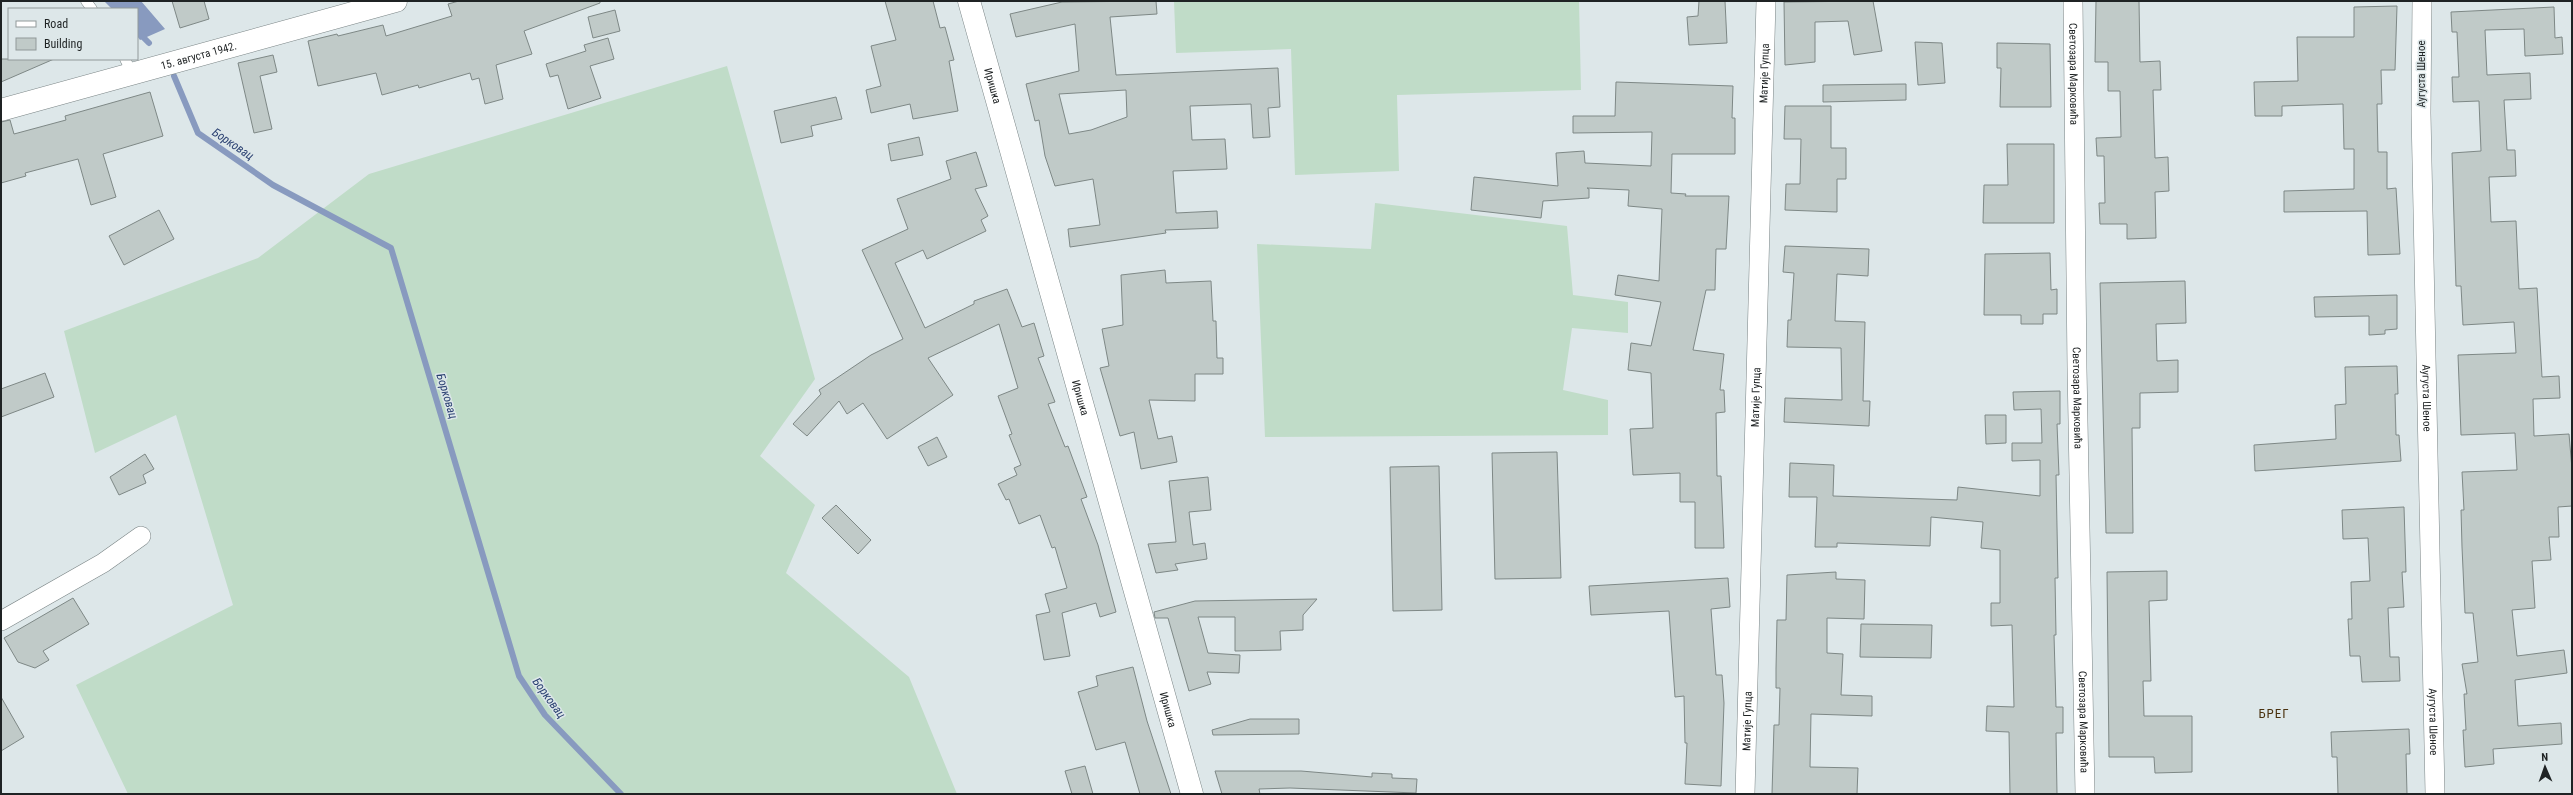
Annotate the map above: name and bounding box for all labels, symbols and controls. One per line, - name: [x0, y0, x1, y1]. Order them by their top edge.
- legend: [8, 8, 138, 60]
- text: Road: [44, 17, 68, 31]
- street label: Светозара Марковића: [2066, 23, 2080, 125]
- text: Building: [44, 37, 82, 51]
- street label: 15. августа 1942.: [159, 39, 238, 73]
- street label: Аугуста Шеное: [2415, 40, 2428, 108]
- street label: Матије Гупца: [1757, 43, 1772, 103]
- street label: Иришка: [981, 67, 1003, 105]
- water label: Борковац: [210, 125, 256, 163]
- street label: Светозара Марковића: [2070, 347, 2085, 449]
- street label: Аугуста Шеное: [2419, 364, 2434, 432]
- street label: Матије Гупца: [1749, 367, 1763, 427]
- water label: Борковац: [433, 372, 461, 420]
- street label: Иришка: [1069, 379, 1091, 417]
- street label: Светозара Марковића: [2076, 671, 2091, 773]
- water label: Борковац: [530, 675, 568, 721]
- street label: Аугуста Шеное: [2426, 688, 2440, 756]
- street label: Иришка: [1157, 690, 1179, 729]
- street label: Матије Гупца: [1740, 691, 1755, 751]
- district label: БРЕГ: [2258, 706, 2290, 721]
- north arrow: [2525, 747, 2565, 787]
- text: N: [2541, 751, 2549, 764]

